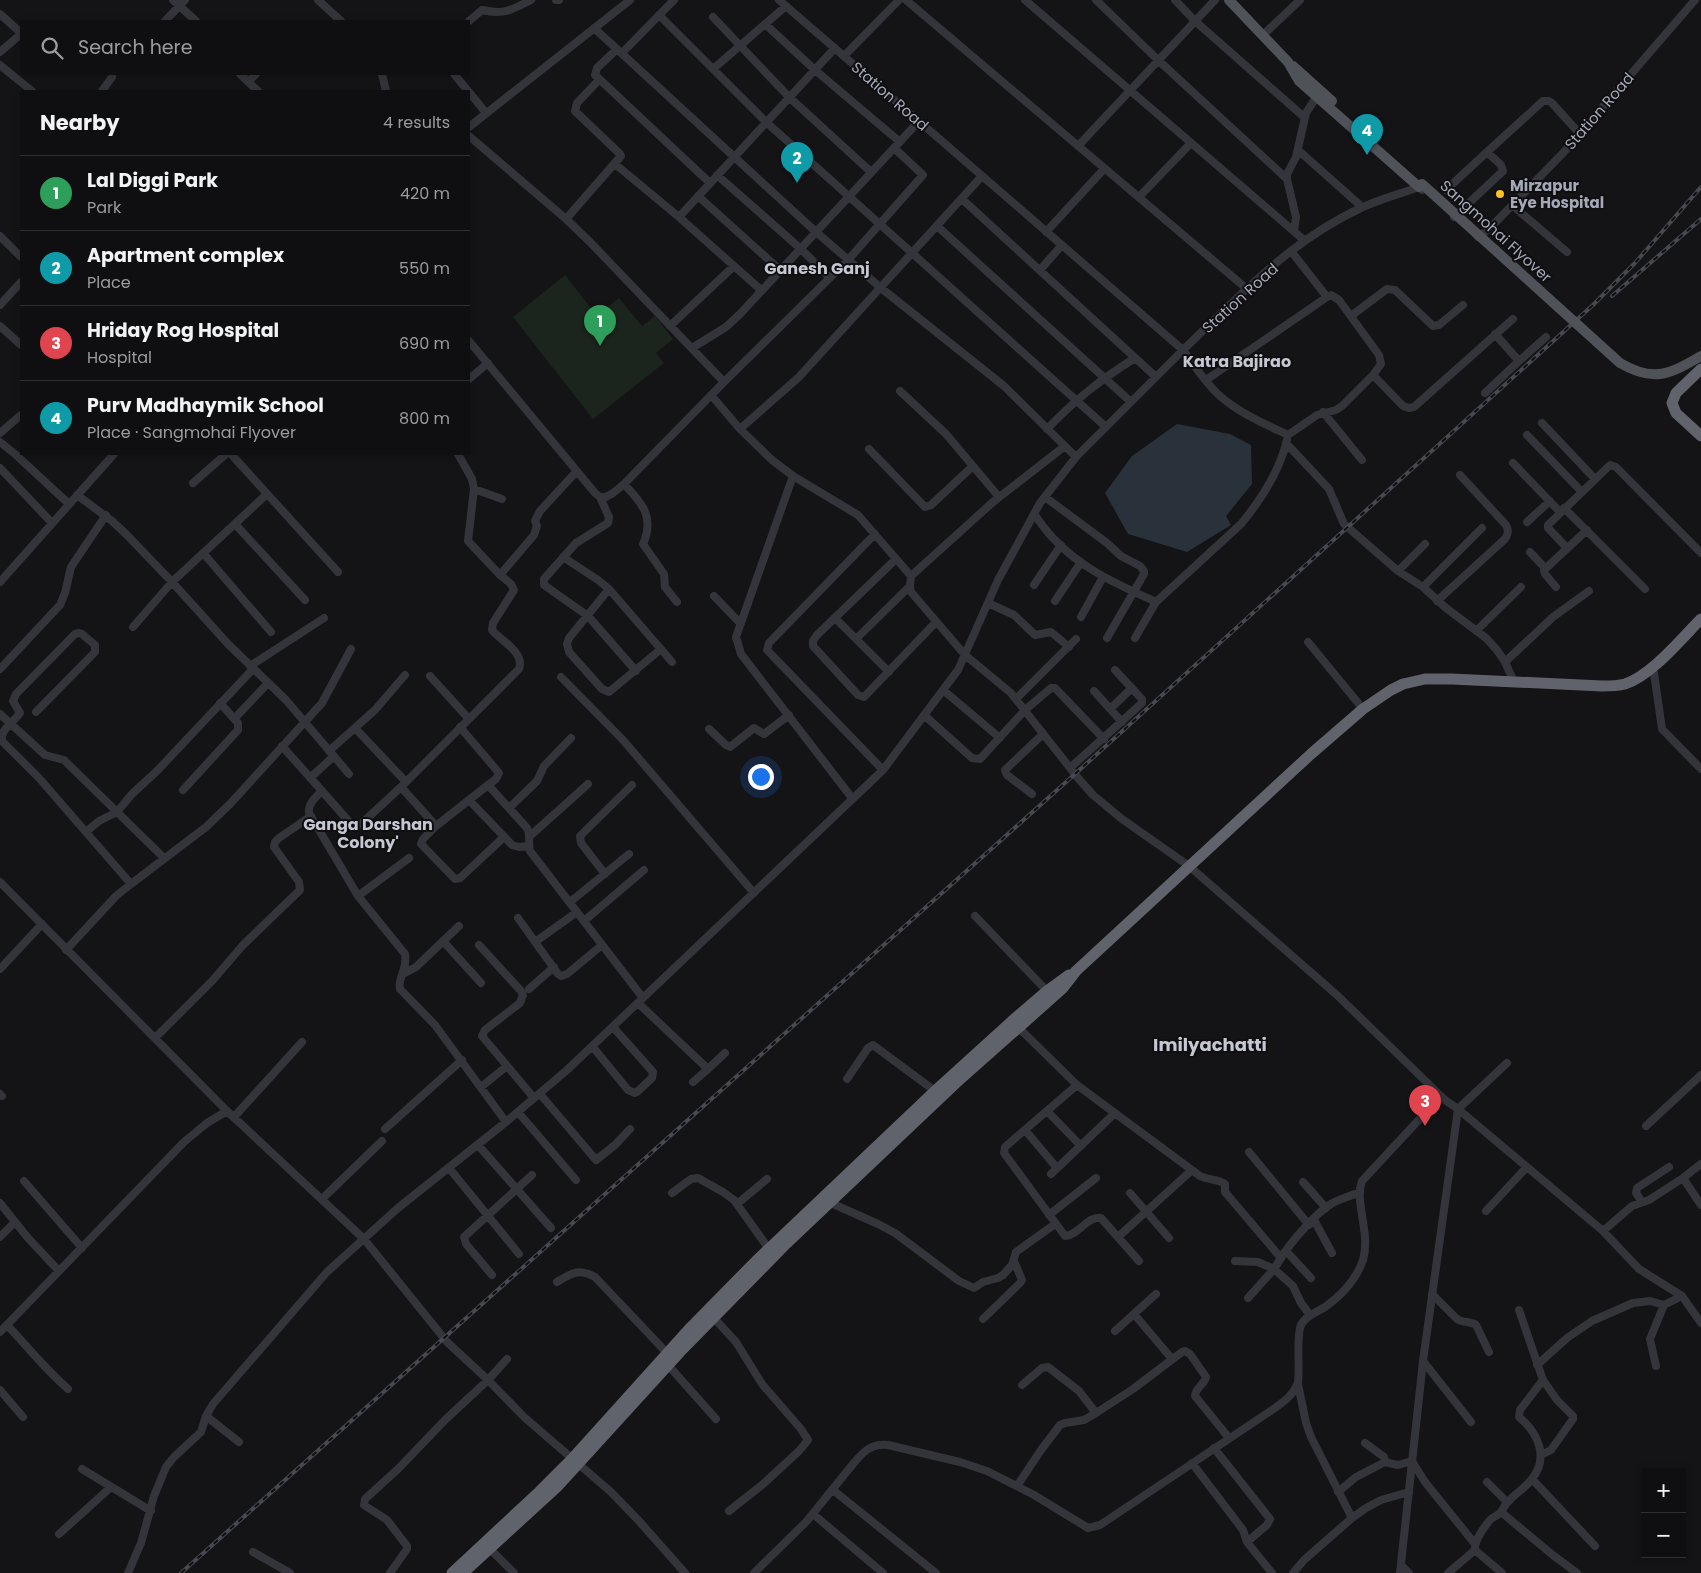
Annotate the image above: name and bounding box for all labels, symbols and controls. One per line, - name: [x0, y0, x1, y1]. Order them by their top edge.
- search box: [20, 20, 470, 75]
- icon: search: [38, 34, 66, 62]
- text: Search here: [78, 34, 192, 61]
- street label: Station Road: [847, 57, 933, 135]
- street label: Station Road: [1560, 68, 1638, 154]
- text: Nearby: [40, 108, 120, 137]
- text: 4 results: [383, 111, 450, 134]
- pin: 4: [1351, 114, 1383, 155]
- pin: 2: [781, 142, 813, 183]
- text: Lal Diggi Park: [87, 167, 218, 194]
- street label: Sangmohai Flyover: [1436, 175, 1557, 287]
- place label: Mirzapur Eye Hospital: [1510, 175, 1604, 213]
- text: 1: [53, 182, 59, 205]
- text: 420 m: [400, 182, 450, 205]
- marker: Mirzapur Eye Hospital: [1494, 188, 1506, 200]
- text: Park: [87, 196, 121, 219]
- text: Apartment complex: [87, 242, 284, 269]
- text: 2: [51, 257, 61, 280]
- text: 550 m: [399, 257, 450, 280]
- district label: Ganesh Ganj: [764, 257, 870, 280]
- street label: Station Road: [1197, 258, 1283, 338]
- text: Place: [87, 271, 131, 294]
- pin: 1: [584, 305, 616, 346]
- text: Hriday Rog Hospital: [87, 317, 279, 344]
- text: 3: [51, 332, 61, 355]
- text: 690 m: [399, 332, 450, 355]
- text: Hospital: [87, 346, 152, 369]
- district label: Katra Bajirao: [1183, 350, 1291, 373]
- text: Purv Madhaymik School: [87, 392, 324, 419]
- text: 4: [51, 407, 61, 430]
- text: 800 m: [399, 407, 450, 430]
- text: Place · Sangmohai Flyover: [87, 421, 296, 444]
- your location: [748, 764, 774, 790]
- district label: Ganga Darshan Colony': [303, 813, 433, 854]
- district label: Imilyachatti: [1153, 1032, 1267, 1057]
- pin: 3: [1409, 1085, 1441, 1126]
- map controls: [1641, 1468, 1686, 1558]
- button: +: [1641, 1468, 1686, 1513]
- button: −: [1641, 1513, 1686, 1558]

